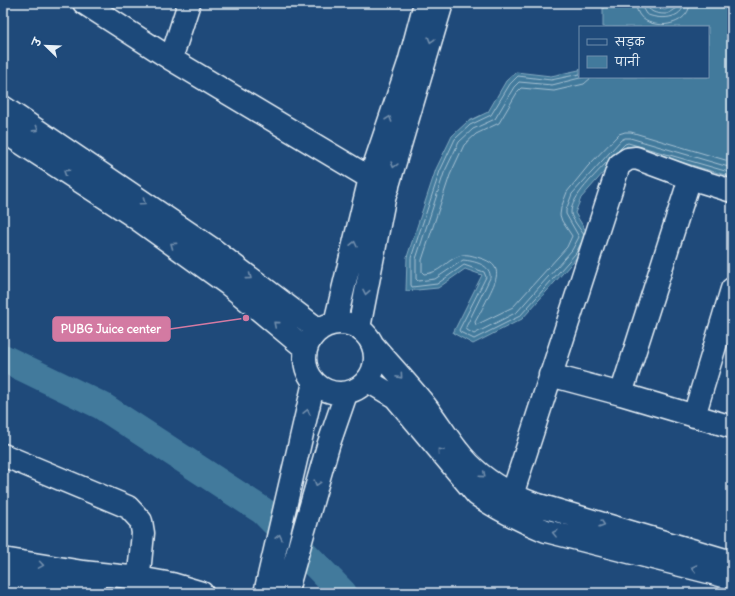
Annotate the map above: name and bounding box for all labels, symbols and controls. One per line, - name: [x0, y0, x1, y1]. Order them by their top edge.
- north arrow: [26, 26, 66, 66]
- legend: [579, 26, 709, 78]
- text: उ: [29, 34, 45, 49]
- text: सड़क: [614, 34, 646, 50]
- one-way arrow: [427, 37, 436, 44]
- text: पानी: [614, 53, 640, 69]
- one-way arrow: [385, 116, 393, 123]
- one-way arrow: [31, 124, 38, 131]
- one-way arrow: [390, 161, 399, 168]
- one-way arrow: [63, 169, 70, 177]
- one-way arrow: [139, 197, 146, 205]
- one-way arrow: [349, 241, 357, 247]
- one-way arrow: [171, 243, 178, 250]
- one-way arrow: [244, 272, 251, 279]
- one-way arrow: [362, 289, 371, 295]
- callout: PUBG Juice center: [53, 317, 170, 341]
- text: PUBG Juice center: [61, 321, 161, 336]
- one-way arrow: [274, 322, 281, 329]
- one-way arrow: [395, 371, 402, 379]
- one-way arrow: [303, 409, 311, 416]
- one-way arrow: [437, 449, 444, 456]
- one-way arrow: [478, 471, 485, 478]
- one-way arrow: [313, 480, 322, 487]
- one-way arrow: [598, 519, 605, 528]
- one-way arrow: [551, 529, 558, 538]
- one-way arrow: [274, 534, 282, 540]
- one-way arrow: [38, 560, 45, 569]
- one-way arrow: [691, 564, 698, 573]

